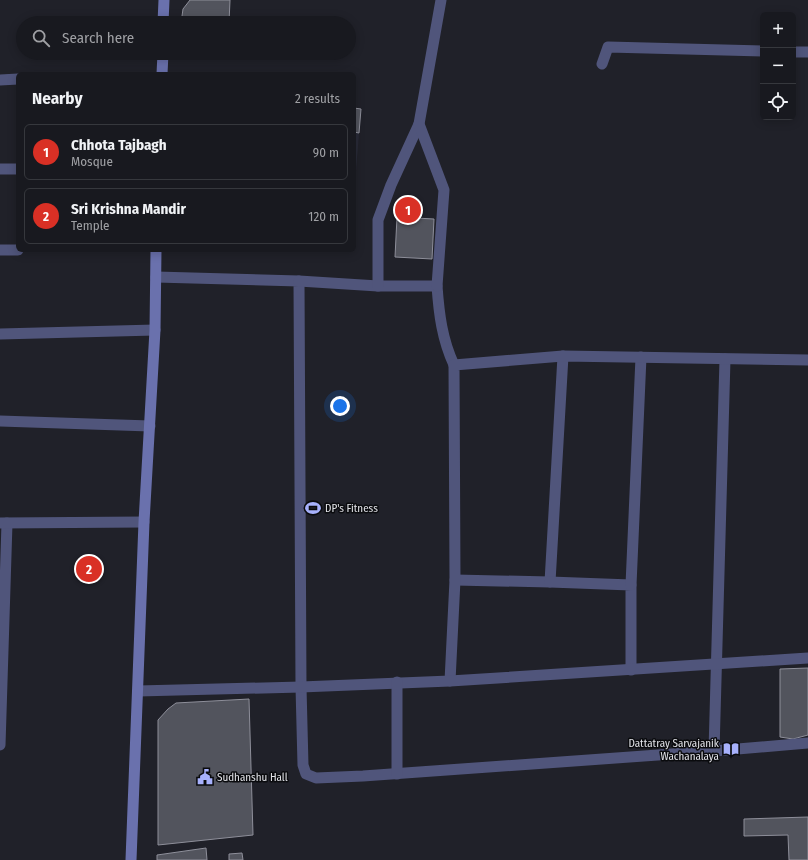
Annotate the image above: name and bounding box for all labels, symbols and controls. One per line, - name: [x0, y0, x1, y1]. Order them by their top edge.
- map controls: [760, 12, 796, 120]
- button: +: [760, 12, 796, 48]
- search box: [16, 16, 356, 60]
- icon: search: [30, 27, 52, 49]
- text: Search here: [62, 29, 134, 47]
- button: −: [760, 48, 796, 84]
- button: locate: [760, 84, 796, 120]
- text: Nearby: [32, 88, 83, 109]
- text: 2 results: [295, 91, 340, 106]
- text: Chhota Tajbagh: [71, 136, 167, 154]
- text: 1: [43, 145, 49, 160]
- text: 90 m: [313, 145, 339, 160]
- text: Mosque: [71, 154, 113, 169]
- pin: 1: [395, 195, 421, 225]
- text: Sri Krishna Mandir: [71, 200, 186, 218]
- text: 2: [43, 209, 49, 224]
- text: 120 m: [308, 209, 339, 224]
- text: Temple: [71, 218, 109, 233]
- your location: [330, 396, 350, 416]
- sports icon: DP's Fitness: [304, 499, 322, 517]
- place label: DP's Fitness: [325, 502, 378, 515]
- pin: 2: [76, 554, 102, 584]
- place label: Dattatray Sarvajanik Wachanalaya: [628, 737, 720, 763]
- library icon: Dattatray Sarvajanik Wachanalaya: [722, 740, 740, 758]
- public building icon: Sudhanshu Hall: [196, 768, 214, 786]
- place label: Sudhanshu Hall: [217, 771, 288, 784]

